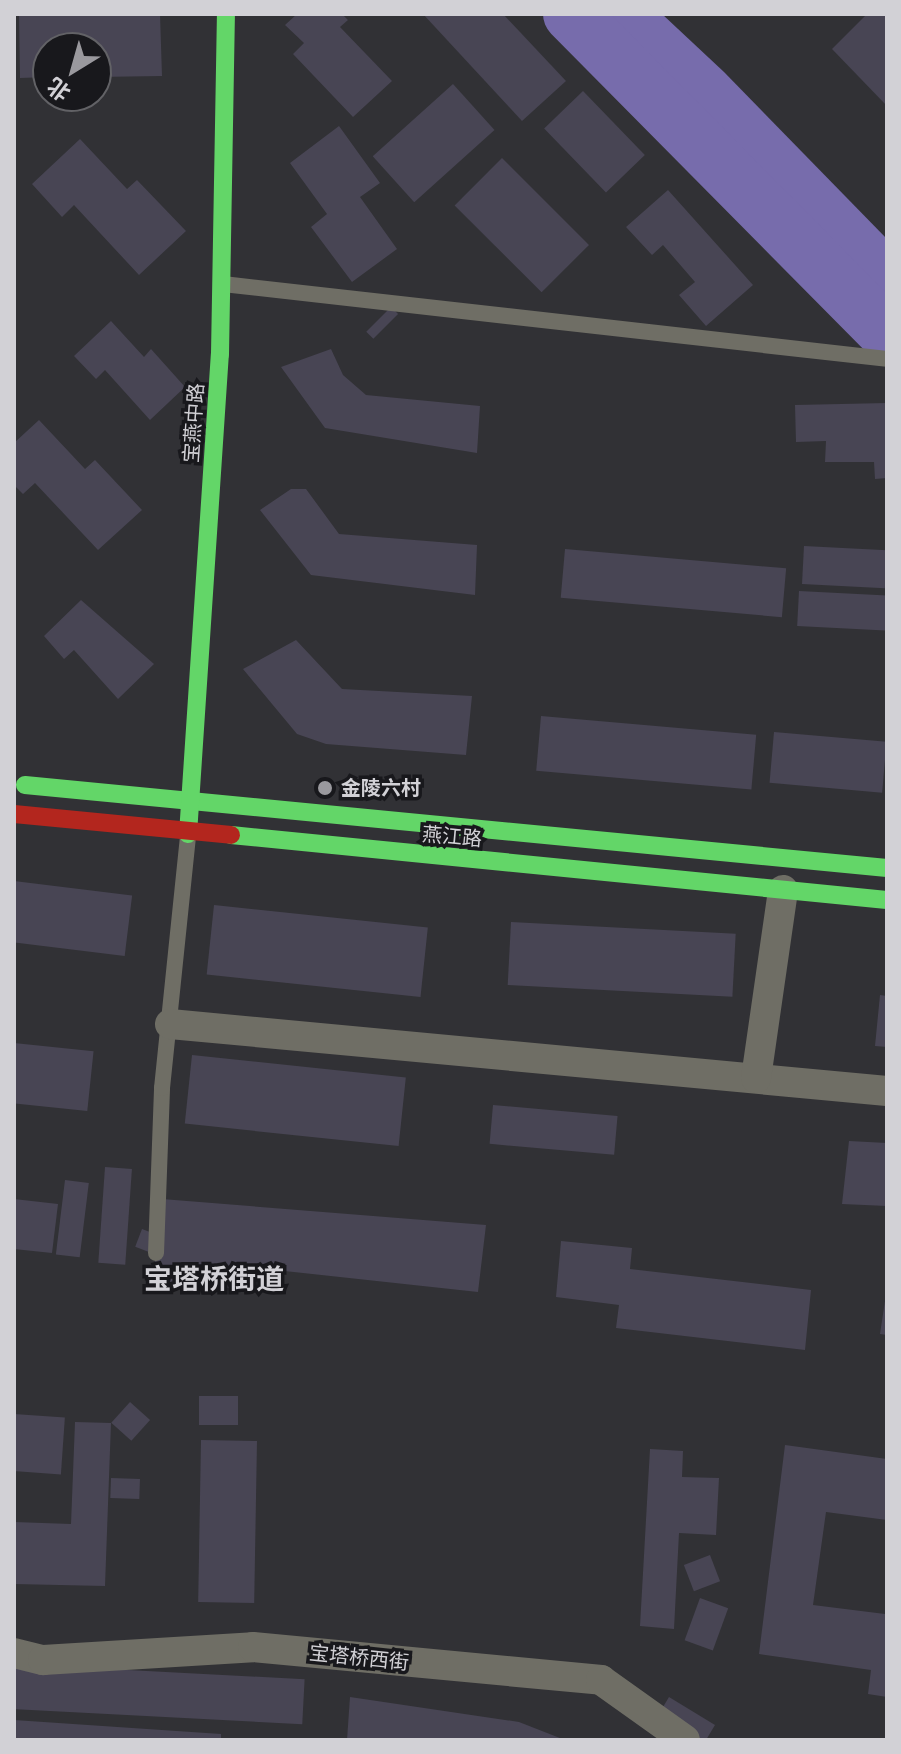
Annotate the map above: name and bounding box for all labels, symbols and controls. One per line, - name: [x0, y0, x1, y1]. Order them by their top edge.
- north arrow: [32, 32, 112, 112]
- text: 北: [42, 73, 75, 107]
- street label: 宝燕中路: [179, 382, 209, 464]
- place label: 金陵六村: [341, 776, 421, 800]
- marker: 金陵六村: [316, 779, 334, 797]
- street label: 燕江路: [421, 822, 483, 852]
- district label: 宝塔桥街道: [144, 1262, 284, 1296]
- street label: 宝塔桥西街: [308, 1641, 410, 1675]

